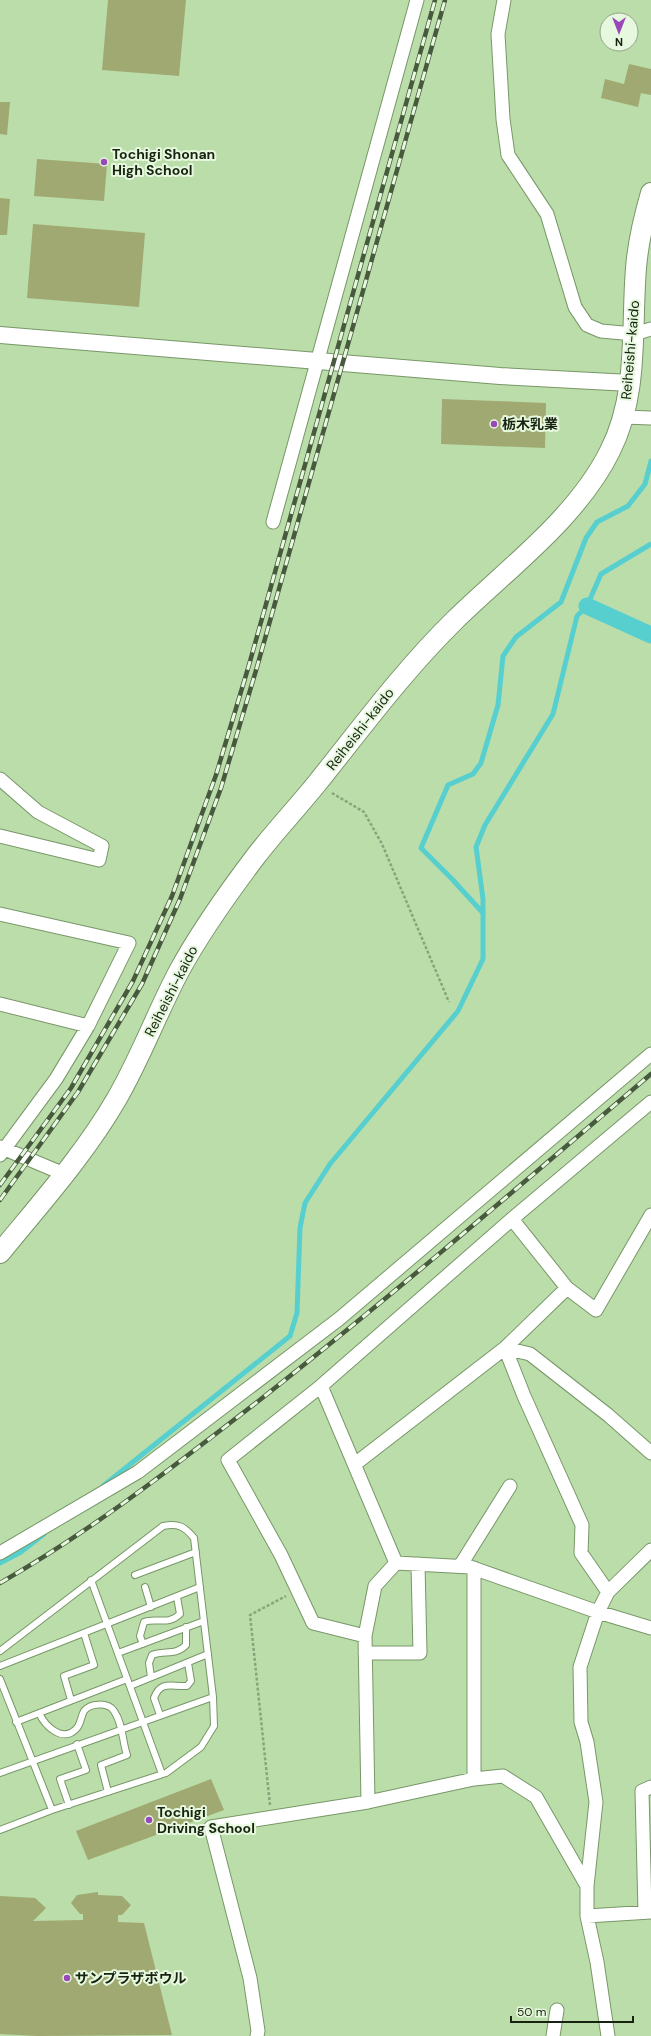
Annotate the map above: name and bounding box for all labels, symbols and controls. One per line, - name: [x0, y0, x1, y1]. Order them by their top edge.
- north arrow: [599, 12, 639, 52]
- text: N: [615, 35, 623, 49]
- place label: Tochigi Shonan High School: [112, 145, 215, 179]
- marker: Tochigi Shonan High School: [99, 157, 109, 167]
- street label: Reiheishi-kaido: [617, 300, 643, 400]
- place label: 栃木乳業: [502, 415, 558, 433]
- marker: 栃木乳業: [489, 419, 499, 429]
- street label: Reiheishi-kaido: [322, 684, 398, 774]
- street label: Reiheishi-kaido: [140, 943, 202, 1039]
- place label: Tochigi Driving School: [157, 1803, 255, 1837]
- marker: Tochigi Driving School: [144, 1815, 154, 1825]
- place label: サンプラザボウル: [75, 1969, 187, 1987]
- marker: サンプラザボウル: [62, 1973, 72, 1983]
- scale bar: [511, 1998, 633, 2024]
- text: 50 m: [517, 2004, 546, 2020]

